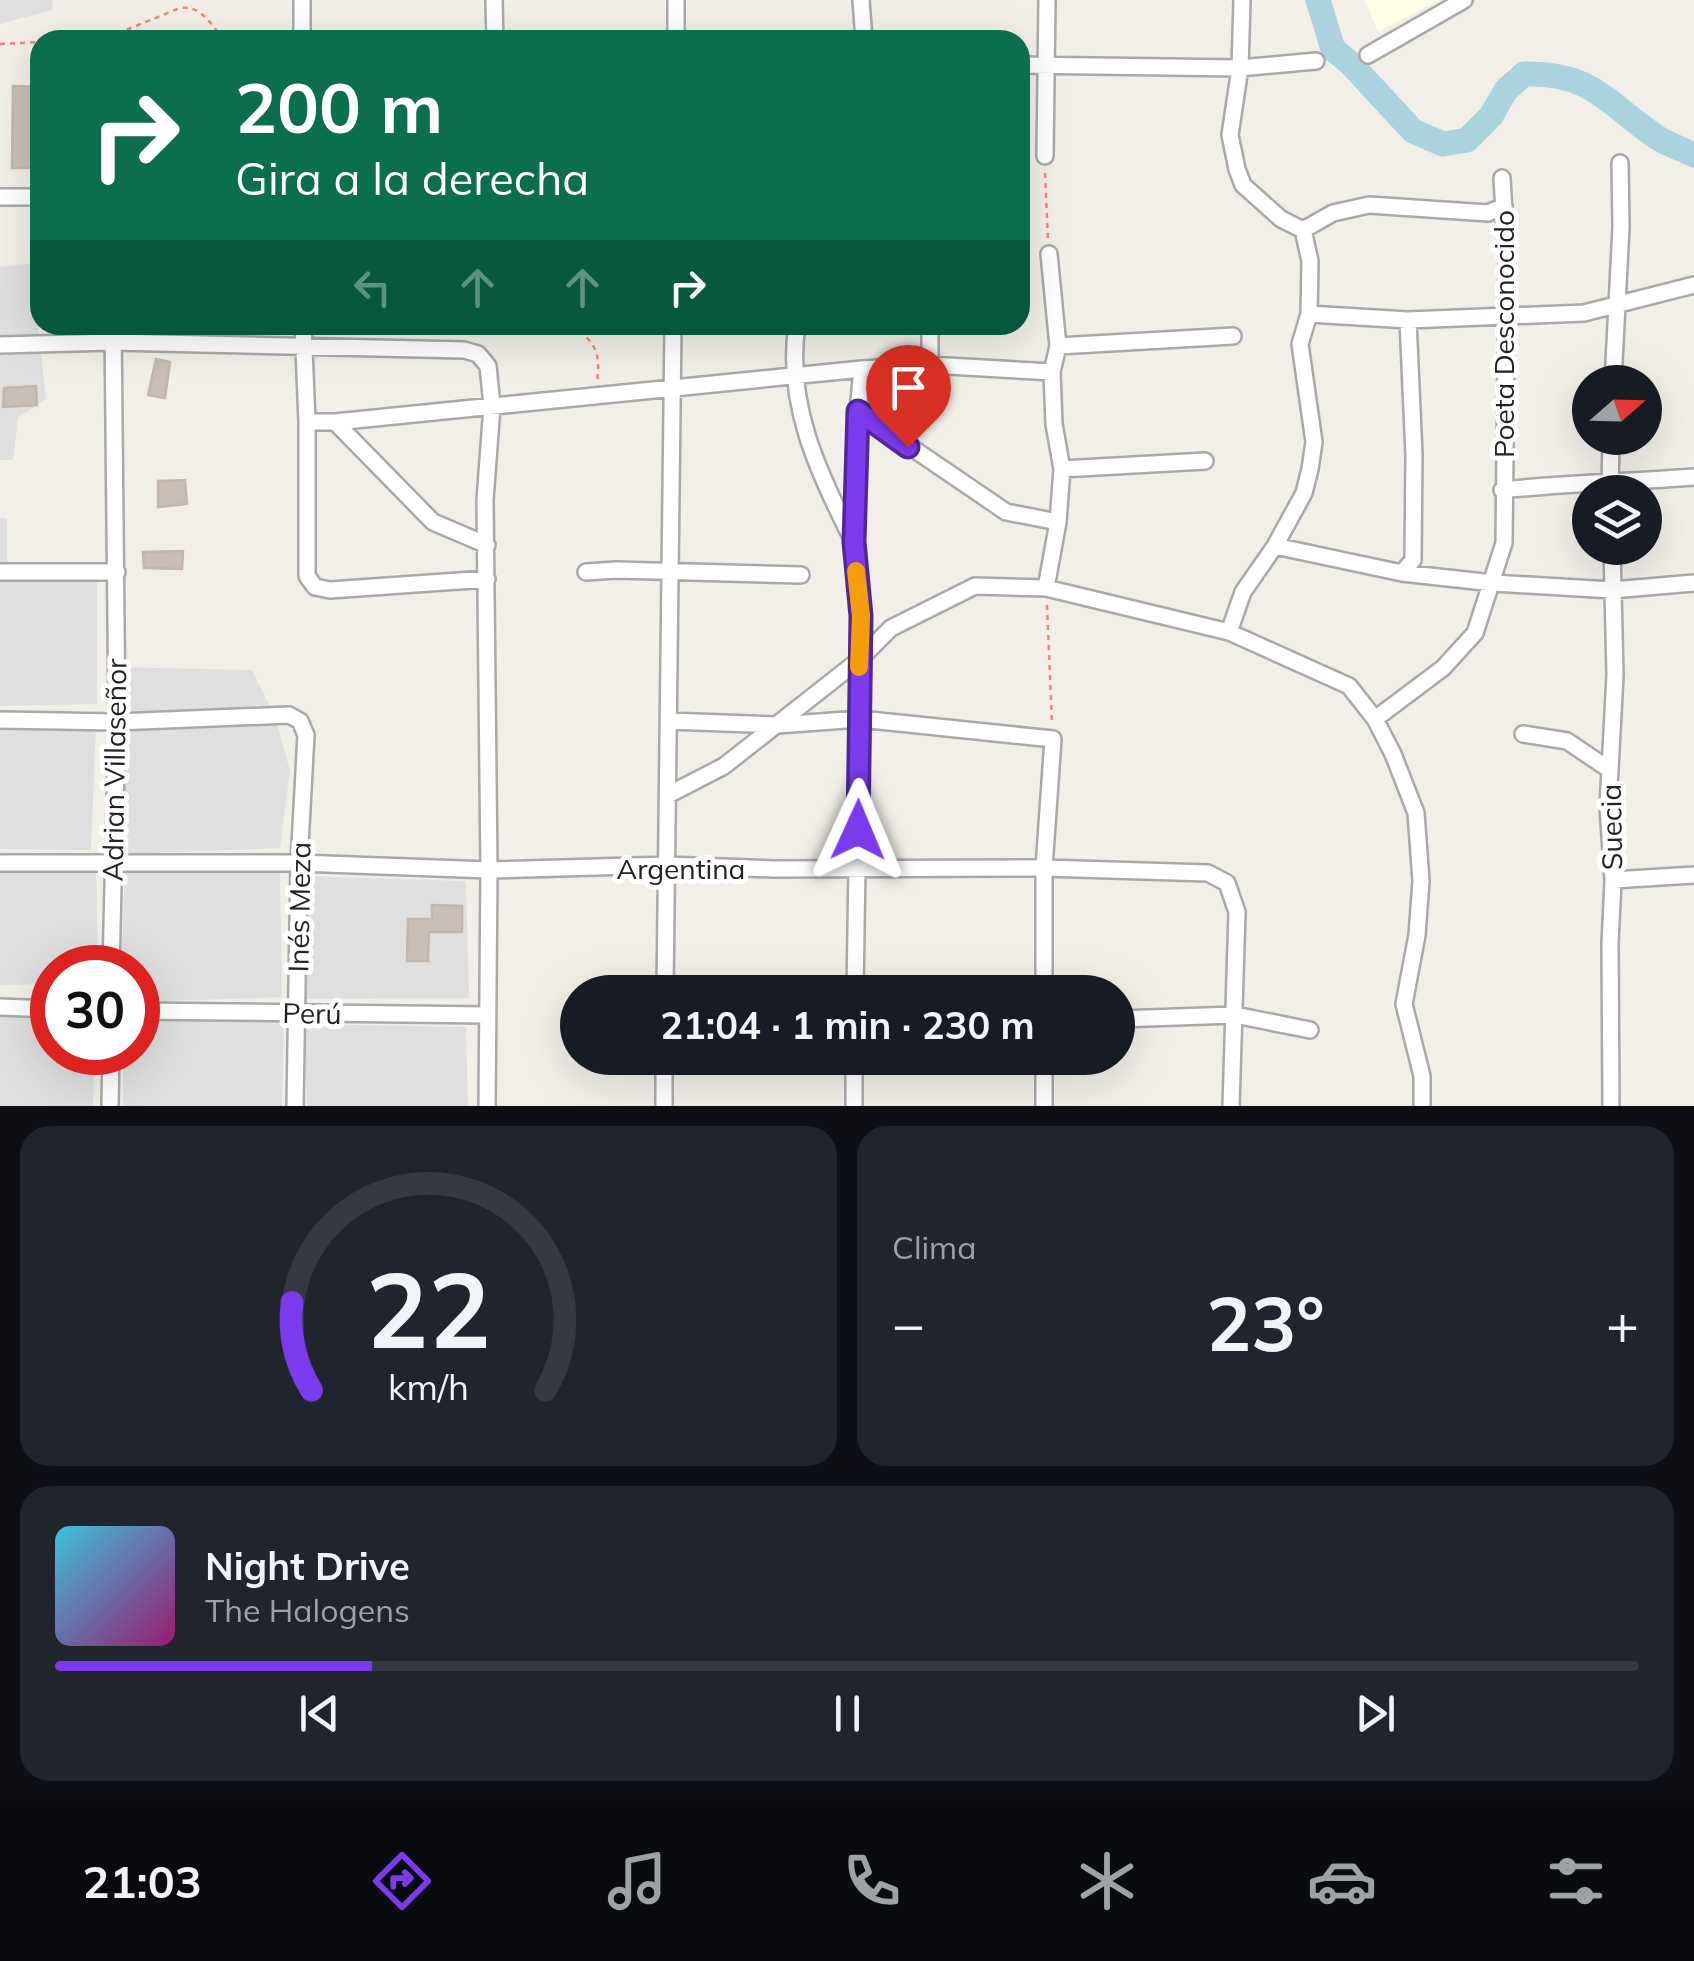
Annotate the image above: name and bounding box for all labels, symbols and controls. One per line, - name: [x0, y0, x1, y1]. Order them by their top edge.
- text: 200 m: [235, 63, 443, 151]
- icon: right: [70, 70, 200, 200]
- text: Gira a la derecha: [235, 150, 589, 206]
- street label: Poeta Desconocido: [1486, 210, 1521, 458]
- icon: left: [345, 260, 400, 315]
- icon: ahead: [450, 260, 505, 315]
- icon: ahead: [555, 260, 610, 315]
- icon: right: [660, 260, 715, 315]
- pin: [866, 345, 951, 448]
- icon: arrive: [881, 360, 936, 415]
- north arrow: [1572, 365, 1662, 455]
- map controls: [1572, 365, 1662, 565]
- button: layers: [1572, 475, 1662, 565]
- street label: Adrian Villaseñor: [95, 658, 133, 882]
- position arrow: [806, 778, 910, 882]
- street label: Suecia: [1593, 784, 1629, 870]
- street label: Inés Meza: [280, 841, 318, 973]
- street label: Argentina: [617, 851, 745, 886]
- speed limit sign: 30: [30, 945, 160, 1075]
- street label: Perú: [282, 995, 342, 1031]
- text: 21:04 · 1 min · 230 m: [660, 1001, 1035, 1049]
- text: Clima: [892, 1227, 976, 1267]
- text: 22: [366, 1243, 491, 1374]
- text: 23°: [1206, 1276, 1325, 1370]
- text: −: [892, 1289, 925, 1358]
- text: +: [1606, 1289, 1639, 1358]
- text: km/h: [388, 1364, 469, 1409]
- text: Night Drive: [205, 1542, 410, 1590]
- text: The Halogens: [205, 1590, 410, 1630]
- icon: previous: [292, 1686, 347, 1741]
- icon: pause: [820, 1686, 875, 1741]
- icon: next: [1348, 1686, 1403, 1741]
- icon: directions: [367, 1846, 437, 1916]
- icon: music: [602, 1846, 672, 1916]
- icon: phone: [837, 1846, 907, 1916]
- icon: climate: [1072, 1846, 1142, 1916]
- icon: car: [1307, 1846, 1377, 1916]
- icon: filters: [1541, 1846, 1611, 1916]
- text: 21:03: [82, 1853, 202, 1909]

